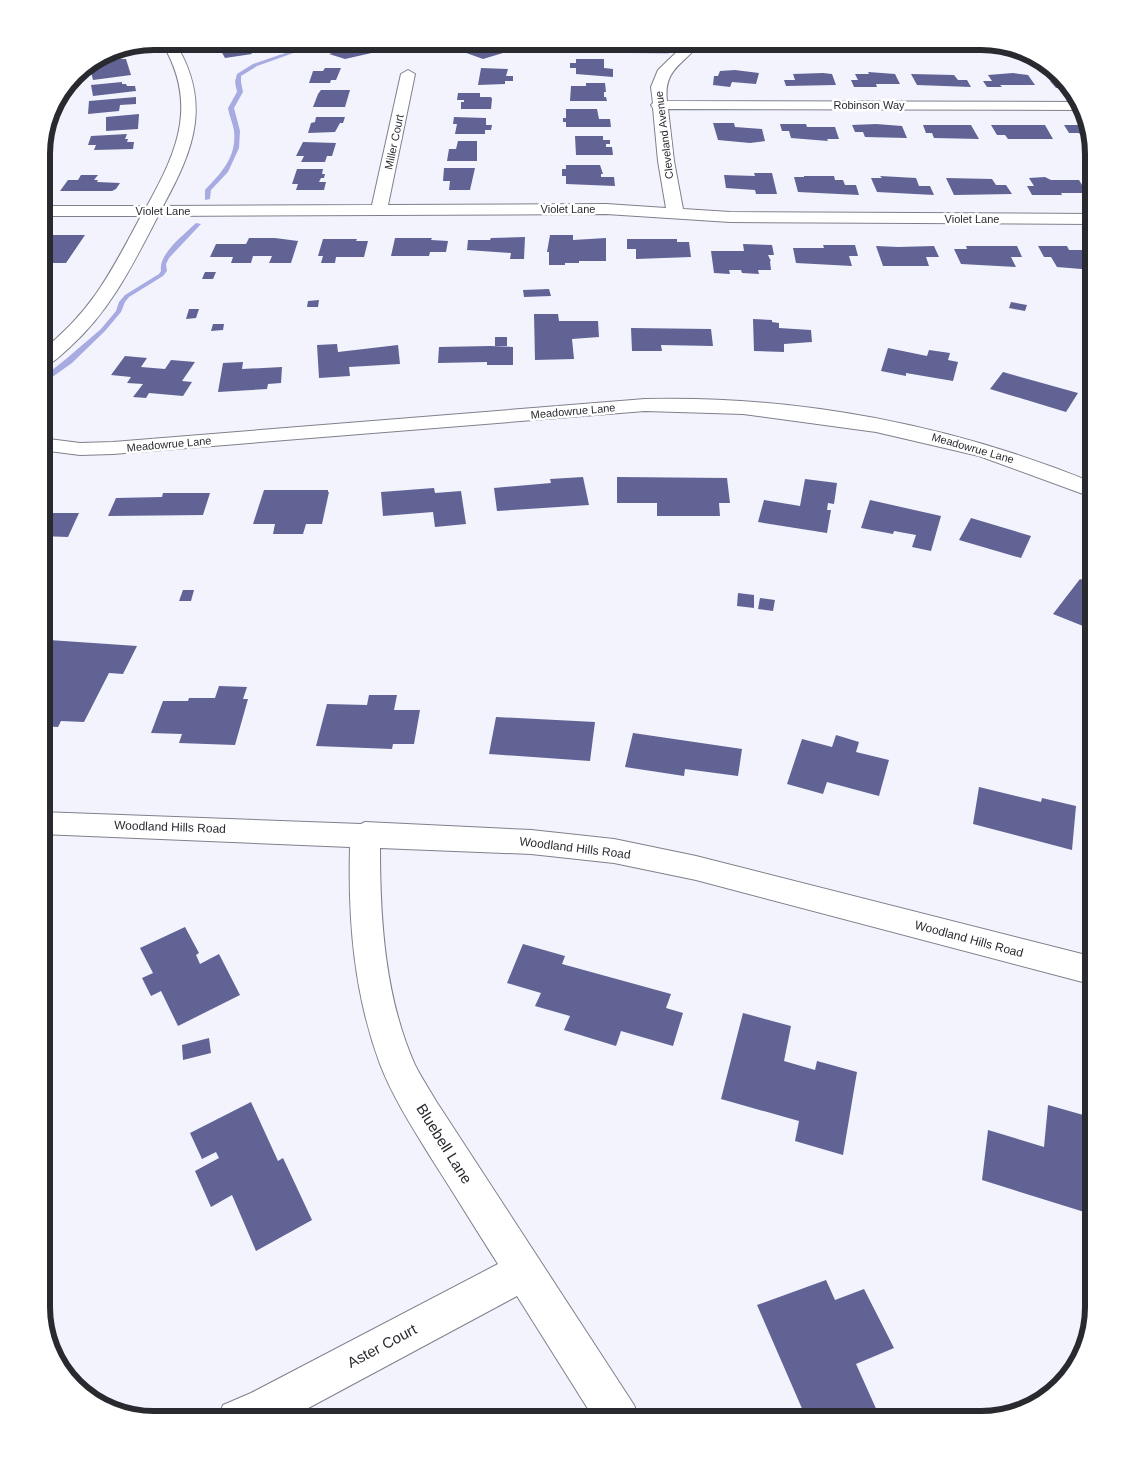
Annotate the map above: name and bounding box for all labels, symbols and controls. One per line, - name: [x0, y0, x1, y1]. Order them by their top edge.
- street label: Cleveland Avenue: [653, 90, 675, 180]
- street label: Robinson Way: [833, 99, 905, 111]
- street label: Miller Court: [382, 113, 406, 171]
- street label: Violet Lane: [541, 203, 595, 215]
- street label: Violet Lane: [136, 205, 190, 217]
- street label: Violet Lane: [945, 213, 999, 225]
- street label: Meadowrue Lane: [530, 401, 616, 421]
- street label: Meadowrue Lane: [930, 431, 1016, 465]
- street label: Meadowrue Lane: [126, 434, 212, 454]
- street label: Woodland Hills Road: [114, 818, 226, 836]
- street label: Woodland Hills Road: [519, 834, 631, 862]
- street label: Woodland Hills Road: [913, 918, 1025, 960]
- street label: Bluebell Lane: [413, 1101, 476, 1187]
- street label: Aster Court: [344, 1320, 420, 1371]

